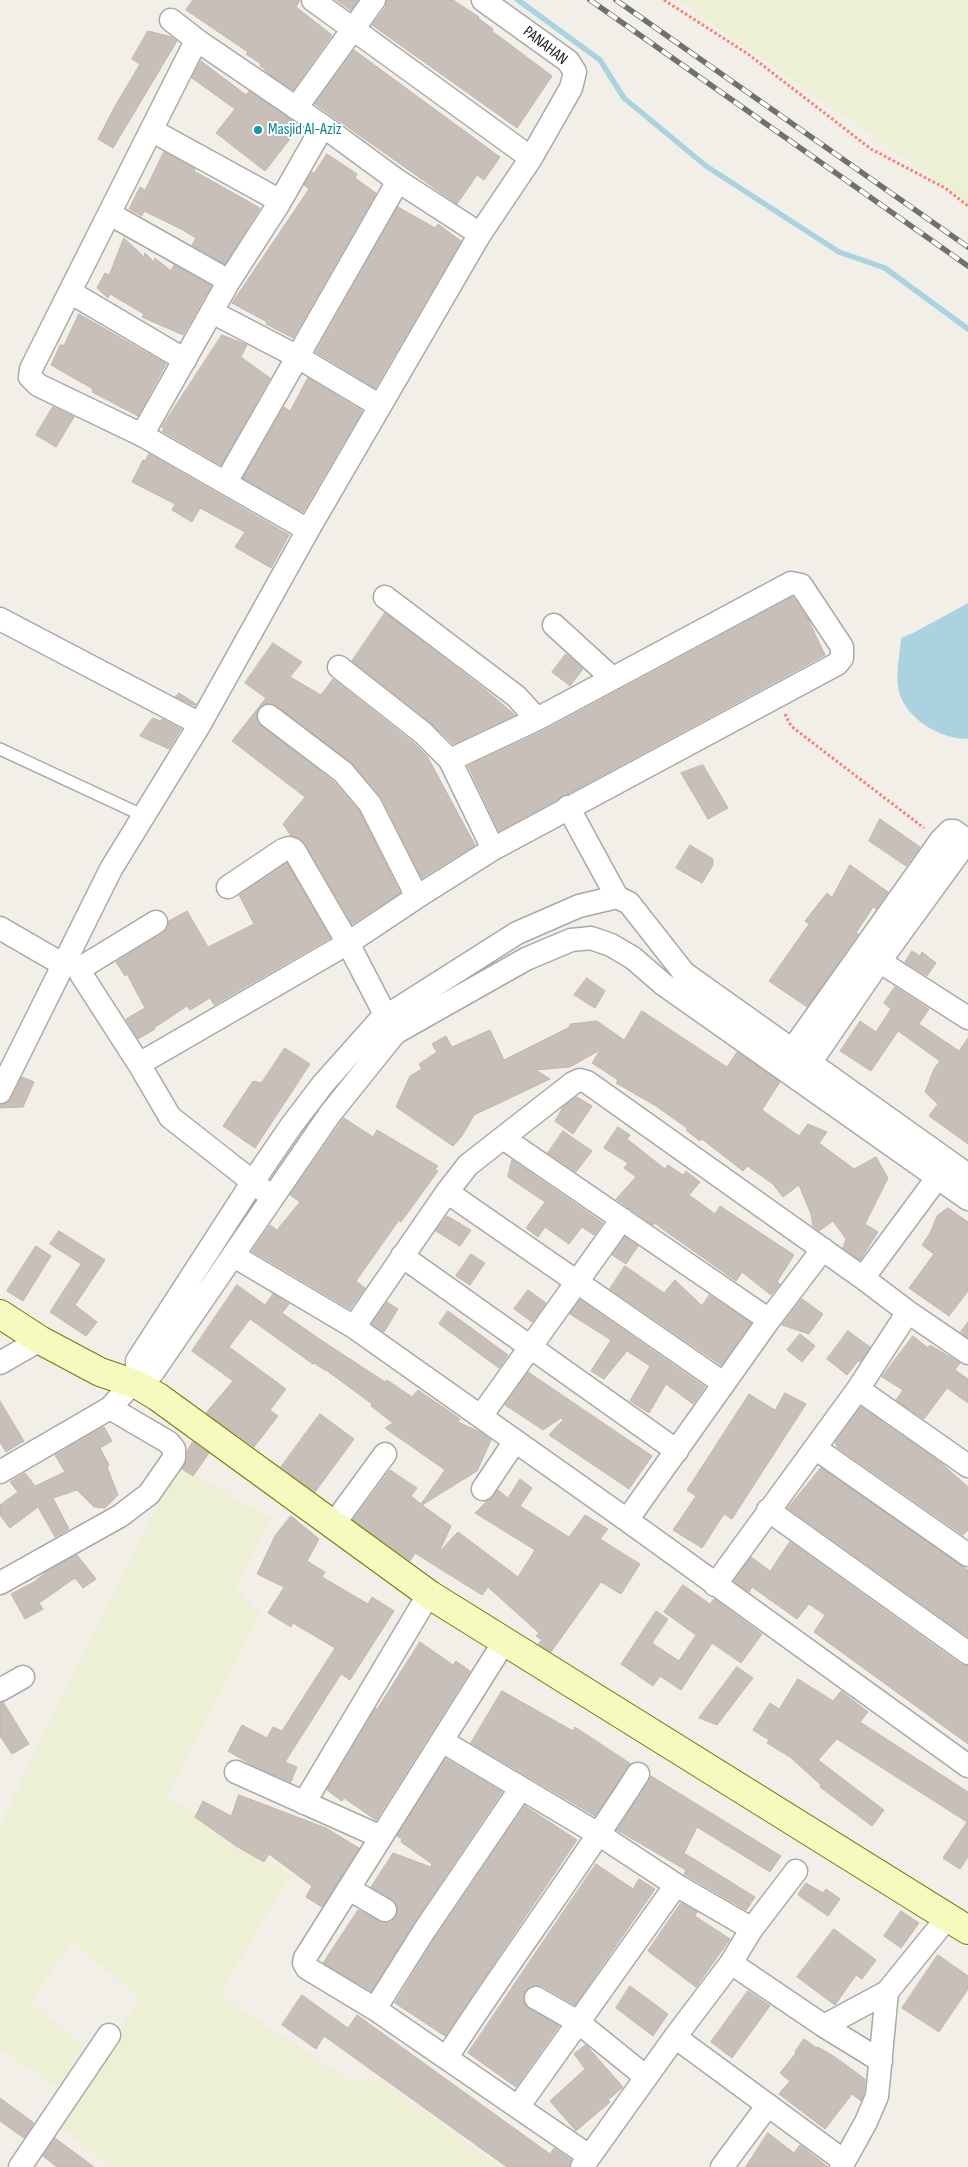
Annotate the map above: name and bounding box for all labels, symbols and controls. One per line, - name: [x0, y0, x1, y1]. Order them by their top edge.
- street label: PANAHAN: [519, 23, 571, 69]
- place label: Masjid Al-Aziz: [268, 120, 342, 140]
- marker: Masjid Al-Aziz: [252, 124, 264, 136]

